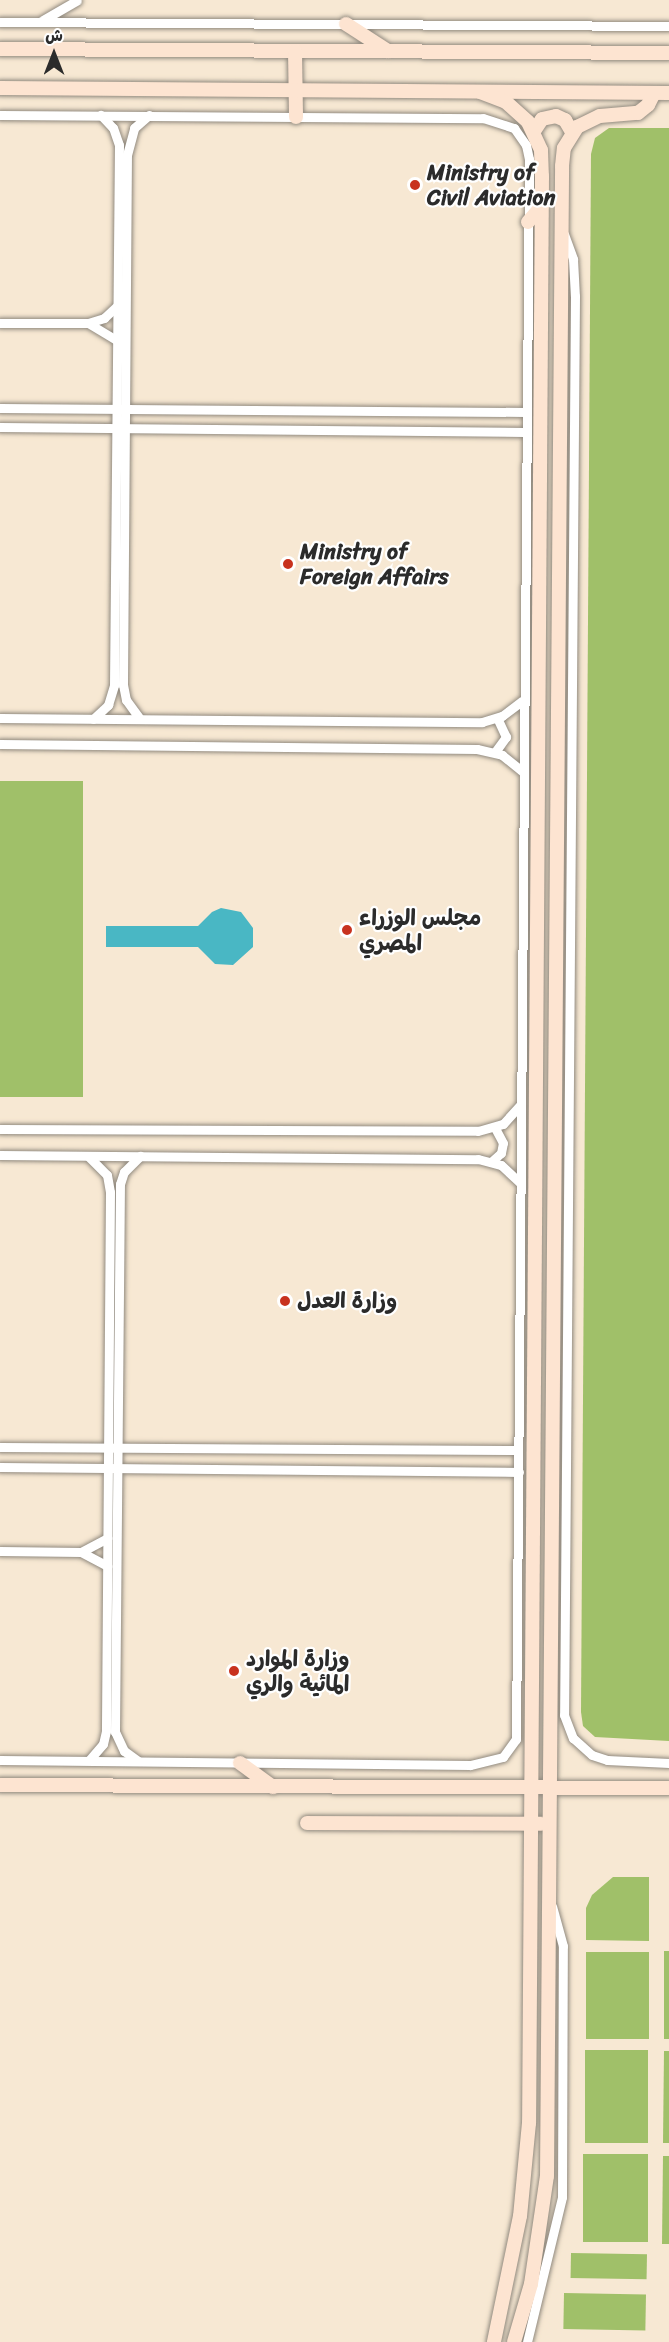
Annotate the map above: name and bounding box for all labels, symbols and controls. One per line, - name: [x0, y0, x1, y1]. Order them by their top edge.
- text: ش: [45, 21, 63, 50]
- north arrow: [24, 24, 84, 84]
- place label: Ministry of Civil Aviation: [427, 159, 556, 210]
- marker: Ministry of Civil Aviation: [408, 178, 422, 192]
- place label: Ministry of Foreign Affairs: [300, 538, 449, 590]
- marker: Ministry of Foreign Affairs: [281, 557, 295, 571]
- place label: مجلس الوزراء المصري: [359, 904, 481, 956]
- marker: مجلس الوزراء المصري: [340, 923, 354, 937]
- place label: وزارة العدل: [297, 1288, 397, 1314]
- marker: وزارة العدل: [278, 1294, 292, 1308]
- place label: وزارة الموارد المائية والري: [246, 1645, 350, 1696]
- marker: وزارة الموارد المائية والري: [227, 1664, 241, 1678]

